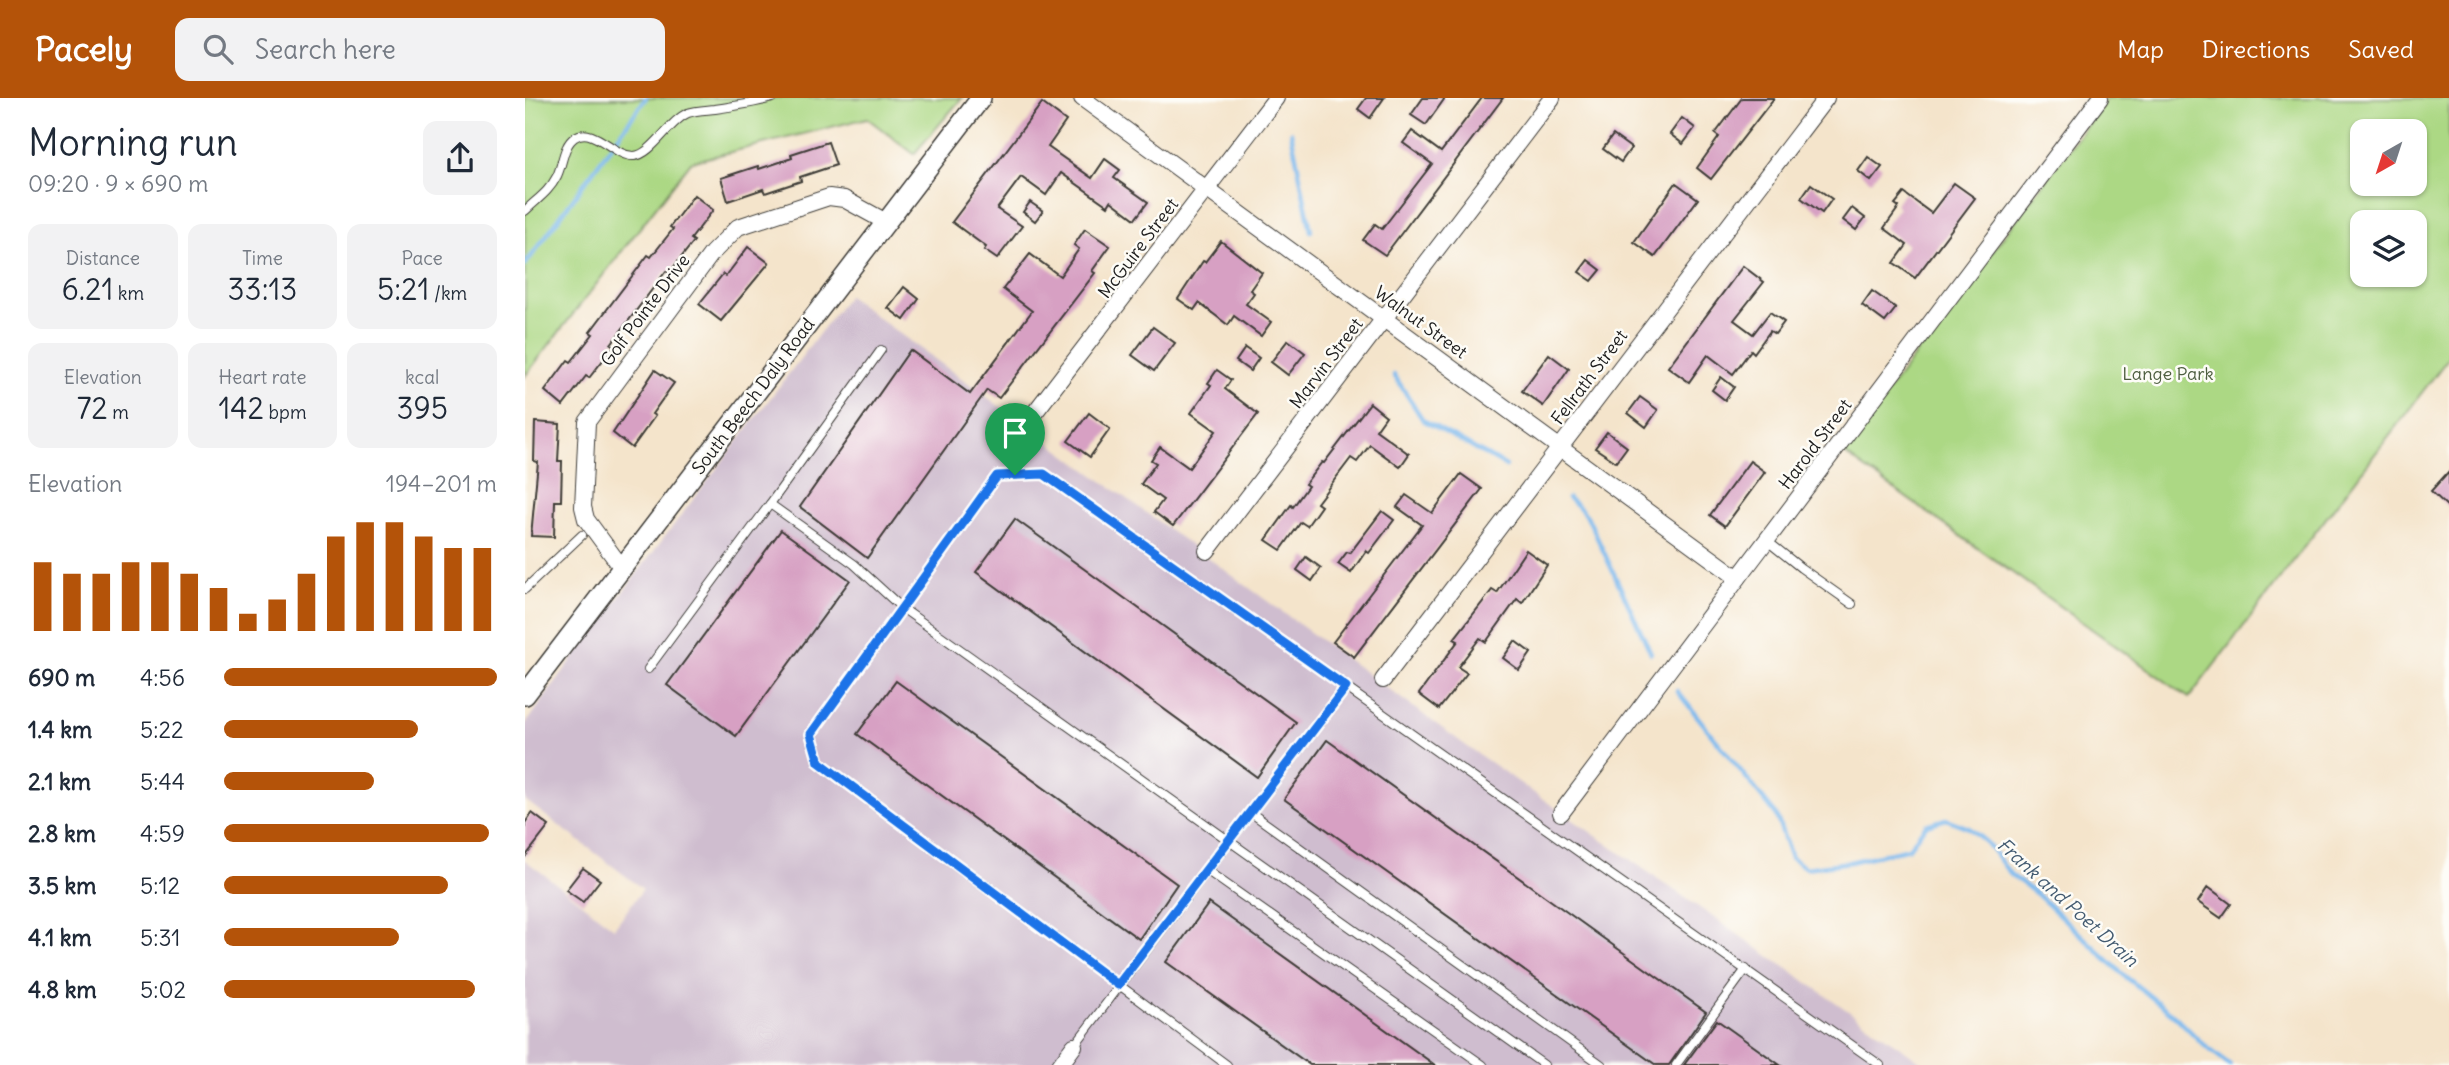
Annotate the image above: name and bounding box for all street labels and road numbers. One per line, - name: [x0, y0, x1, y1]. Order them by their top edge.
- street label: McGuire Street: [1093, 193, 1183, 303]
- street label: Golf Pointe Drive: [595, 249, 695, 371]
- street label: Walnut Street: [1370, 281, 1472, 363]
- street label: South Beech Daly Road: [687, 313, 820, 479]
- street label: Marvin Street: [1284, 313, 1368, 413]
- street label: Fellrath Street: [1546, 325, 1632, 429]
- street label: Harold Street: [1773, 394, 1857, 494]

